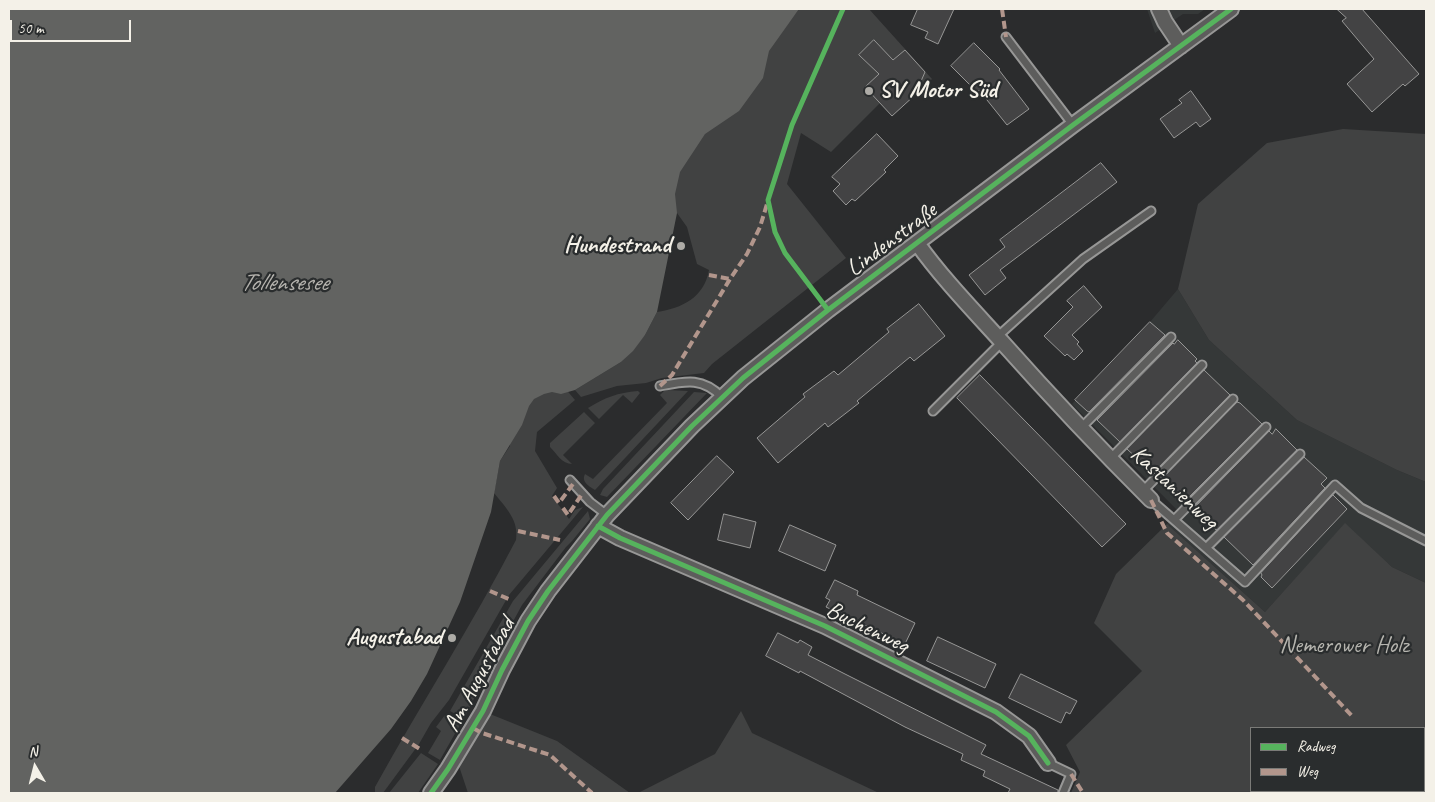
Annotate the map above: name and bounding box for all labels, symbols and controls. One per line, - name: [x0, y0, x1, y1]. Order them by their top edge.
- scale bar: [12, 10, 134, 42]
- text: 50 m: [18, 19, 44, 38]
- place label: SV Motor Süd: [879, 77, 997, 105]
- marker: SV Motor Süd: [863, 85, 875, 97]
- street label: Lindenstraße: [841, 197, 943, 283]
- place label: Hundestrand: [564, 232, 671, 260]
- marker: Hundestrand: [675, 240, 687, 252]
- water label: Tollensesee: [240, 268, 328, 298]
- street label: Kastanienweg: [1124, 440, 1224, 536]
- street label: Buchenweg: [821, 596, 913, 660]
- street label: Am Augustabad: [438, 613, 522, 737]
- place label: Augustabad: [346, 624, 442, 652]
- marker: Augustabad: [446, 632, 458, 644]
- park label: Nemerower Holz: [1279, 632, 1409, 660]
- legend: [1250, 727, 1425, 792]
- text: Radweg: [1297, 737, 1335, 756]
- north arrow: [10, 742, 60, 792]
- text: N: [27, 743, 38, 761]
- text: Weg: [1297, 762, 1318, 781]

